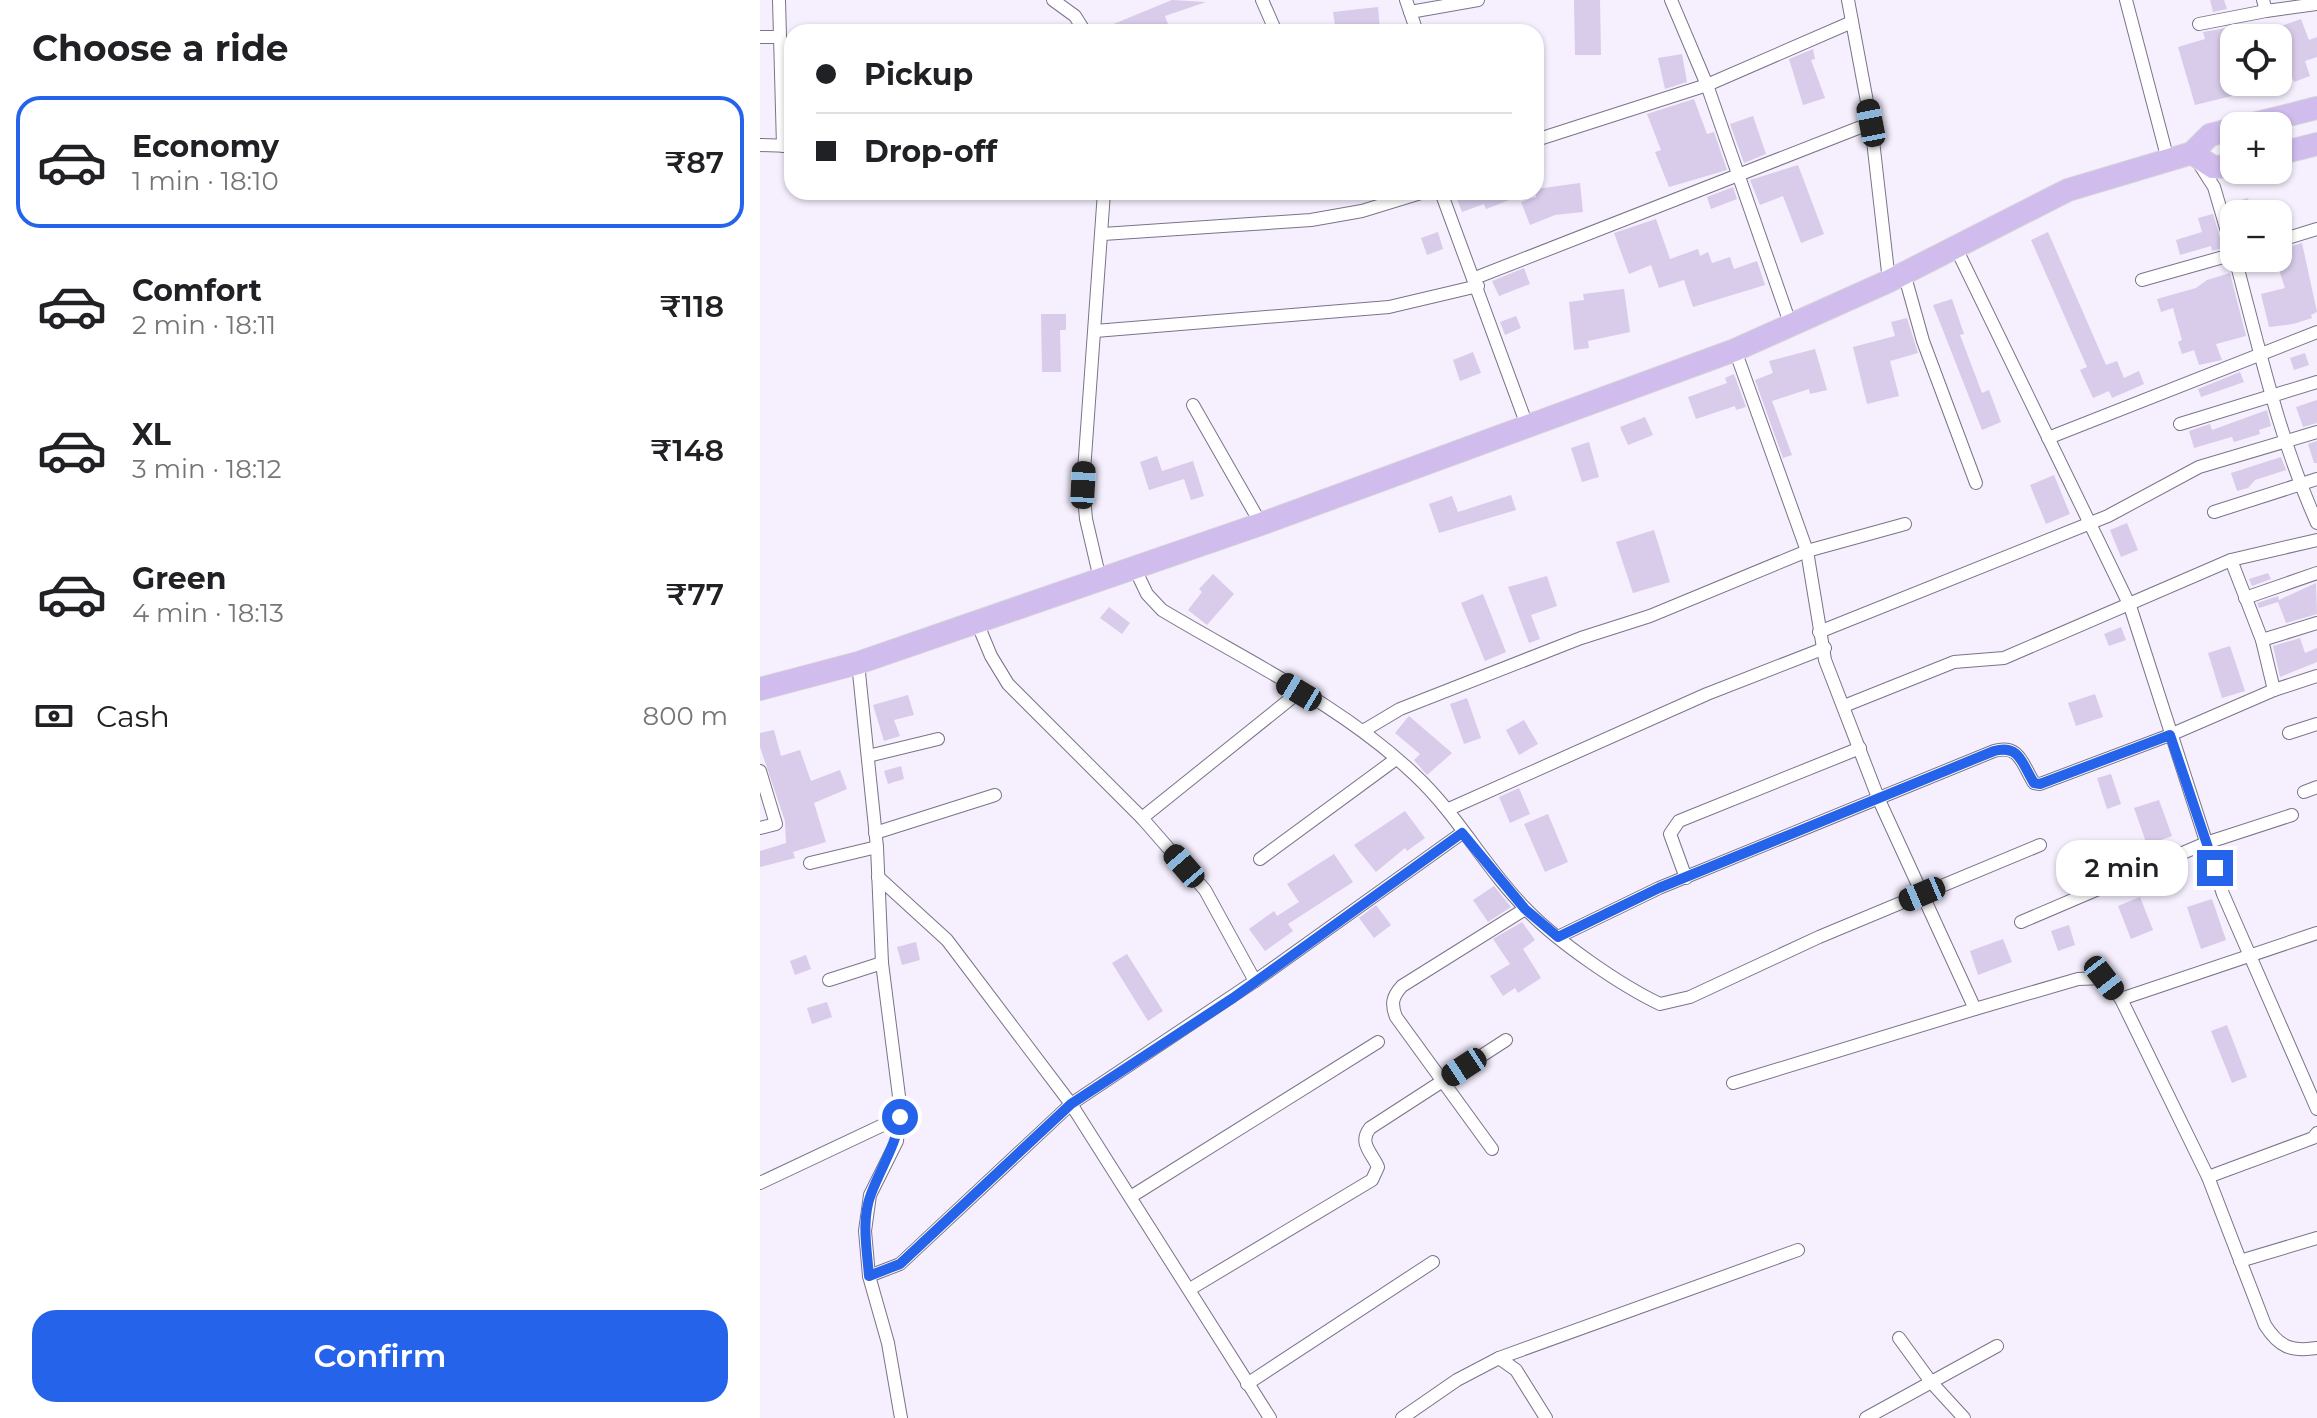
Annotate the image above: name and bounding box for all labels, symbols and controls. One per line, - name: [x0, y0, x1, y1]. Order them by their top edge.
- map controls: [2220, 24, 2292, 272]
- button: locate: [2220, 24, 2292, 96]
- text: Choose a ride: [32, 26, 289, 70]
- text: Pickup: [864, 56, 973, 93]
- car: [1855, 97, 1887, 149]
- button: +: [2220, 112, 2292, 184]
- icon: car: [36, 126, 108, 198]
- text: Economy: [132, 128, 279, 165]
- text: Drop-off: [864, 133, 997, 170]
- text: ₹87: [665, 144, 724, 181]
- text: 1 min · 18:10: [132, 165, 279, 197]
- button: −: [2220, 200, 2292, 272]
- icon: car: [36, 270, 108, 342]
- text: Comfort: [132, 272, 262, 309]
- text: ₹118: [660, 288, 724, 325]
- text: 2 min · 18:11: [132, 309, 276, 341]
- icon: car: [36, 414, 108, 486]
- text: XL: [132, 416, 171, 453]
- text: ₹148: [650, 432, 724, 469]
- text: 3 min · 18:12: [132, 453, 281, 485]
- car: [1070, 460, 1096, 510]
- icon: car: [36, 558, 108, 630]
- text: Green: [132, 560, 226, 597]
- text: ₹77: [666, 576, 724, 613]
- text: 4 min · 18:13: [132, 597, 284, 629]
- car: [1272, 669, 1326, 715]
- icon: cash: [32, 694, 76, 738]
- text: Cash: [96, 698, 170, 735]
- text: 800 m: [643, 700, 728, 732]
- car: [1159, 840, 1209, 892]
- callout: 2 min: [2055, 840, 2187, 896]
- route end: [2197, 850, 2233, 886]
- text: 2 min: [2084, 852, 2160, 884]
- car: [1895, 874, 1949, 914]
- car: [2080, 952, 2128, 1004]
- car: [1437, 1044, 1491, 1090]
- route start: [882, 1099, 918, 1135]
- button: Confirm: [32, 1310, 728, 1402]

